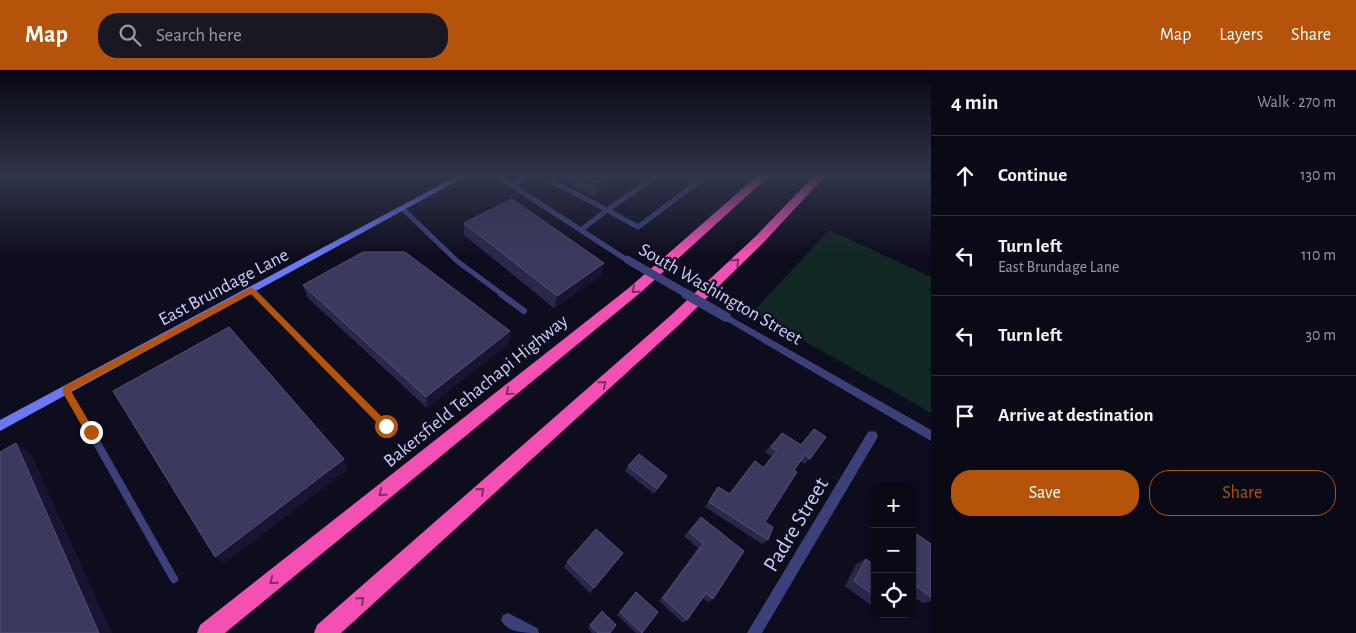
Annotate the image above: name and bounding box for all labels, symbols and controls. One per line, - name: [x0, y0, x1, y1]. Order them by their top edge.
- search box: [98, 13, 448, 58]
- icon: search: [116, 21, 144, 49]
- text: Map: [25, 23, 68, 47]
- text: Search here: [156, 26, 242, 45]
- text: Map: [1160, 26, 1191, 44]
- text: Layers: [1219, 26, 1263, 44]
- text: Share: [1291, 26, 1331, 44]
- text: 4 min: [951, 92, 998, 113]
- text: Walk · 270 m: [1257, 94, 1336, 110]
- icon: ahead: [951, 162, 979, 190]
- text: Continue: [998, 166, 1067, 185]
- text: 130 m: [1300, 167, 1336, 183]
- text: Turn left: [998, 237, 1062, 256]
- street label: South Washington Street: [636, 240, 805, 349]
- icon: left: [951, 242, 979, 270]
- street label: East Brundage Lane: [156, 245, 292, 330]
- text: 110 m: [1301, 247, 1336, 263]
- one-way arrow: [730, 259, 739, 268]
- text: East Brundage Lane: [998, 259, 1119, 275]
- one-way arrow: [632, 284, 641, 293]
- street label: Bakersfield Tehachapi Highway: [380, 311, 572, 471]
- icon: left: [951, 322, 979, 350]
- text: Turn left: [998, 326, 1062, 345]
- text: 30 m: [1306, 327, 1336, 343]
- one-way arrow: [598, 381, 607, 390]
- one-way arrow: [506, 386, 515, 394]
- icon: arrive: [951, 402, 979, 430]
- text: Arrive at destination: [998, 406, 1154, 425]
- route start: [375, 415, 398, 438]
- route end: [80, 421, 103, 444]
- button: Save: [951, 470, 1139, 516]
- button: Share: [1149, 470, 1336, 516]
- street label: Padre Street: [759, 474, 832, 575]
- map controls: [871, 483, 916, 618]
- button: +: [871, 483, 916, 528]
- one-way arrow: [379, 488, 388, 496]
- one-way arrow: [476, 488, 485, 497]
- button: −: [871, 528, 916, 573]
- button: locate: [871, 573, 916, 618]
- one-way arrow: [270, 576, 279, 584]
- one-way arrow: [355, 597, 364, 606]

